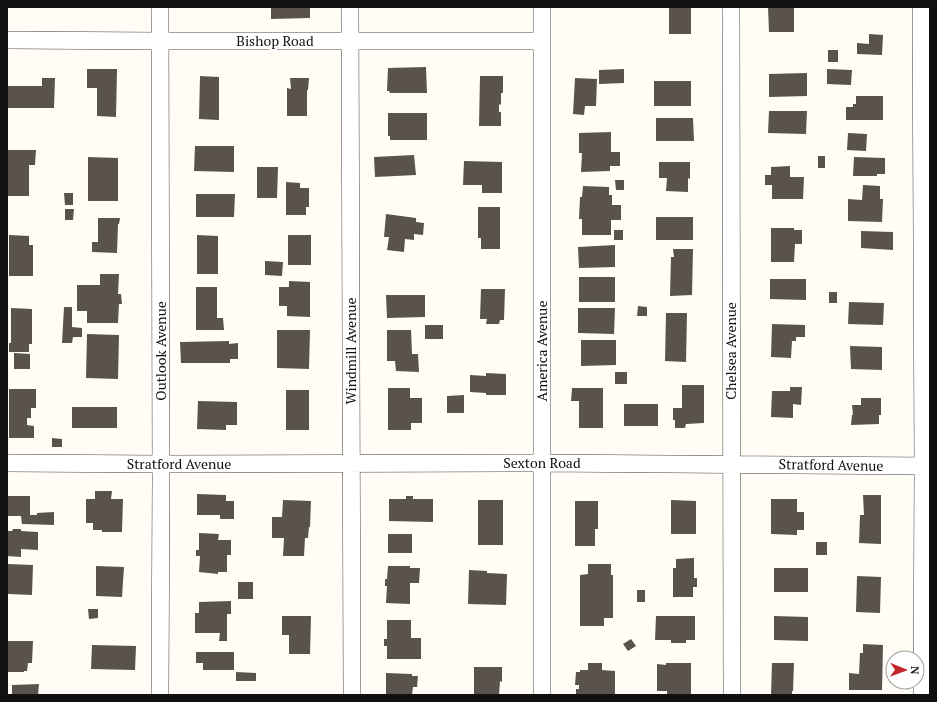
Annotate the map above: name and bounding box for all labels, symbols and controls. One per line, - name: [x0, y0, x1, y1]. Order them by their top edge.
- street label: Bishop Road: [236, 31, 314, 50]
- street label: Windmill Avenue: [341, 297, 360, 405]
- street label: Outlook Avenue: [151, 301, 170, 401]
- street label: America Avenue: [532, 301, 551, 401]
- street label: Chelsea Avenue: [721, 302, 740, 400]
- street label: Sexton Road: [503, 453, 581, 472]
- street label: Stratford Avenue: [127, 454, 231, 473]
- street label: Stratford Avenue: [778, 454, 884, 475]
- north arrow: [885, 650, 925, 690]
- text: N: [908, 666, 922, 675]

